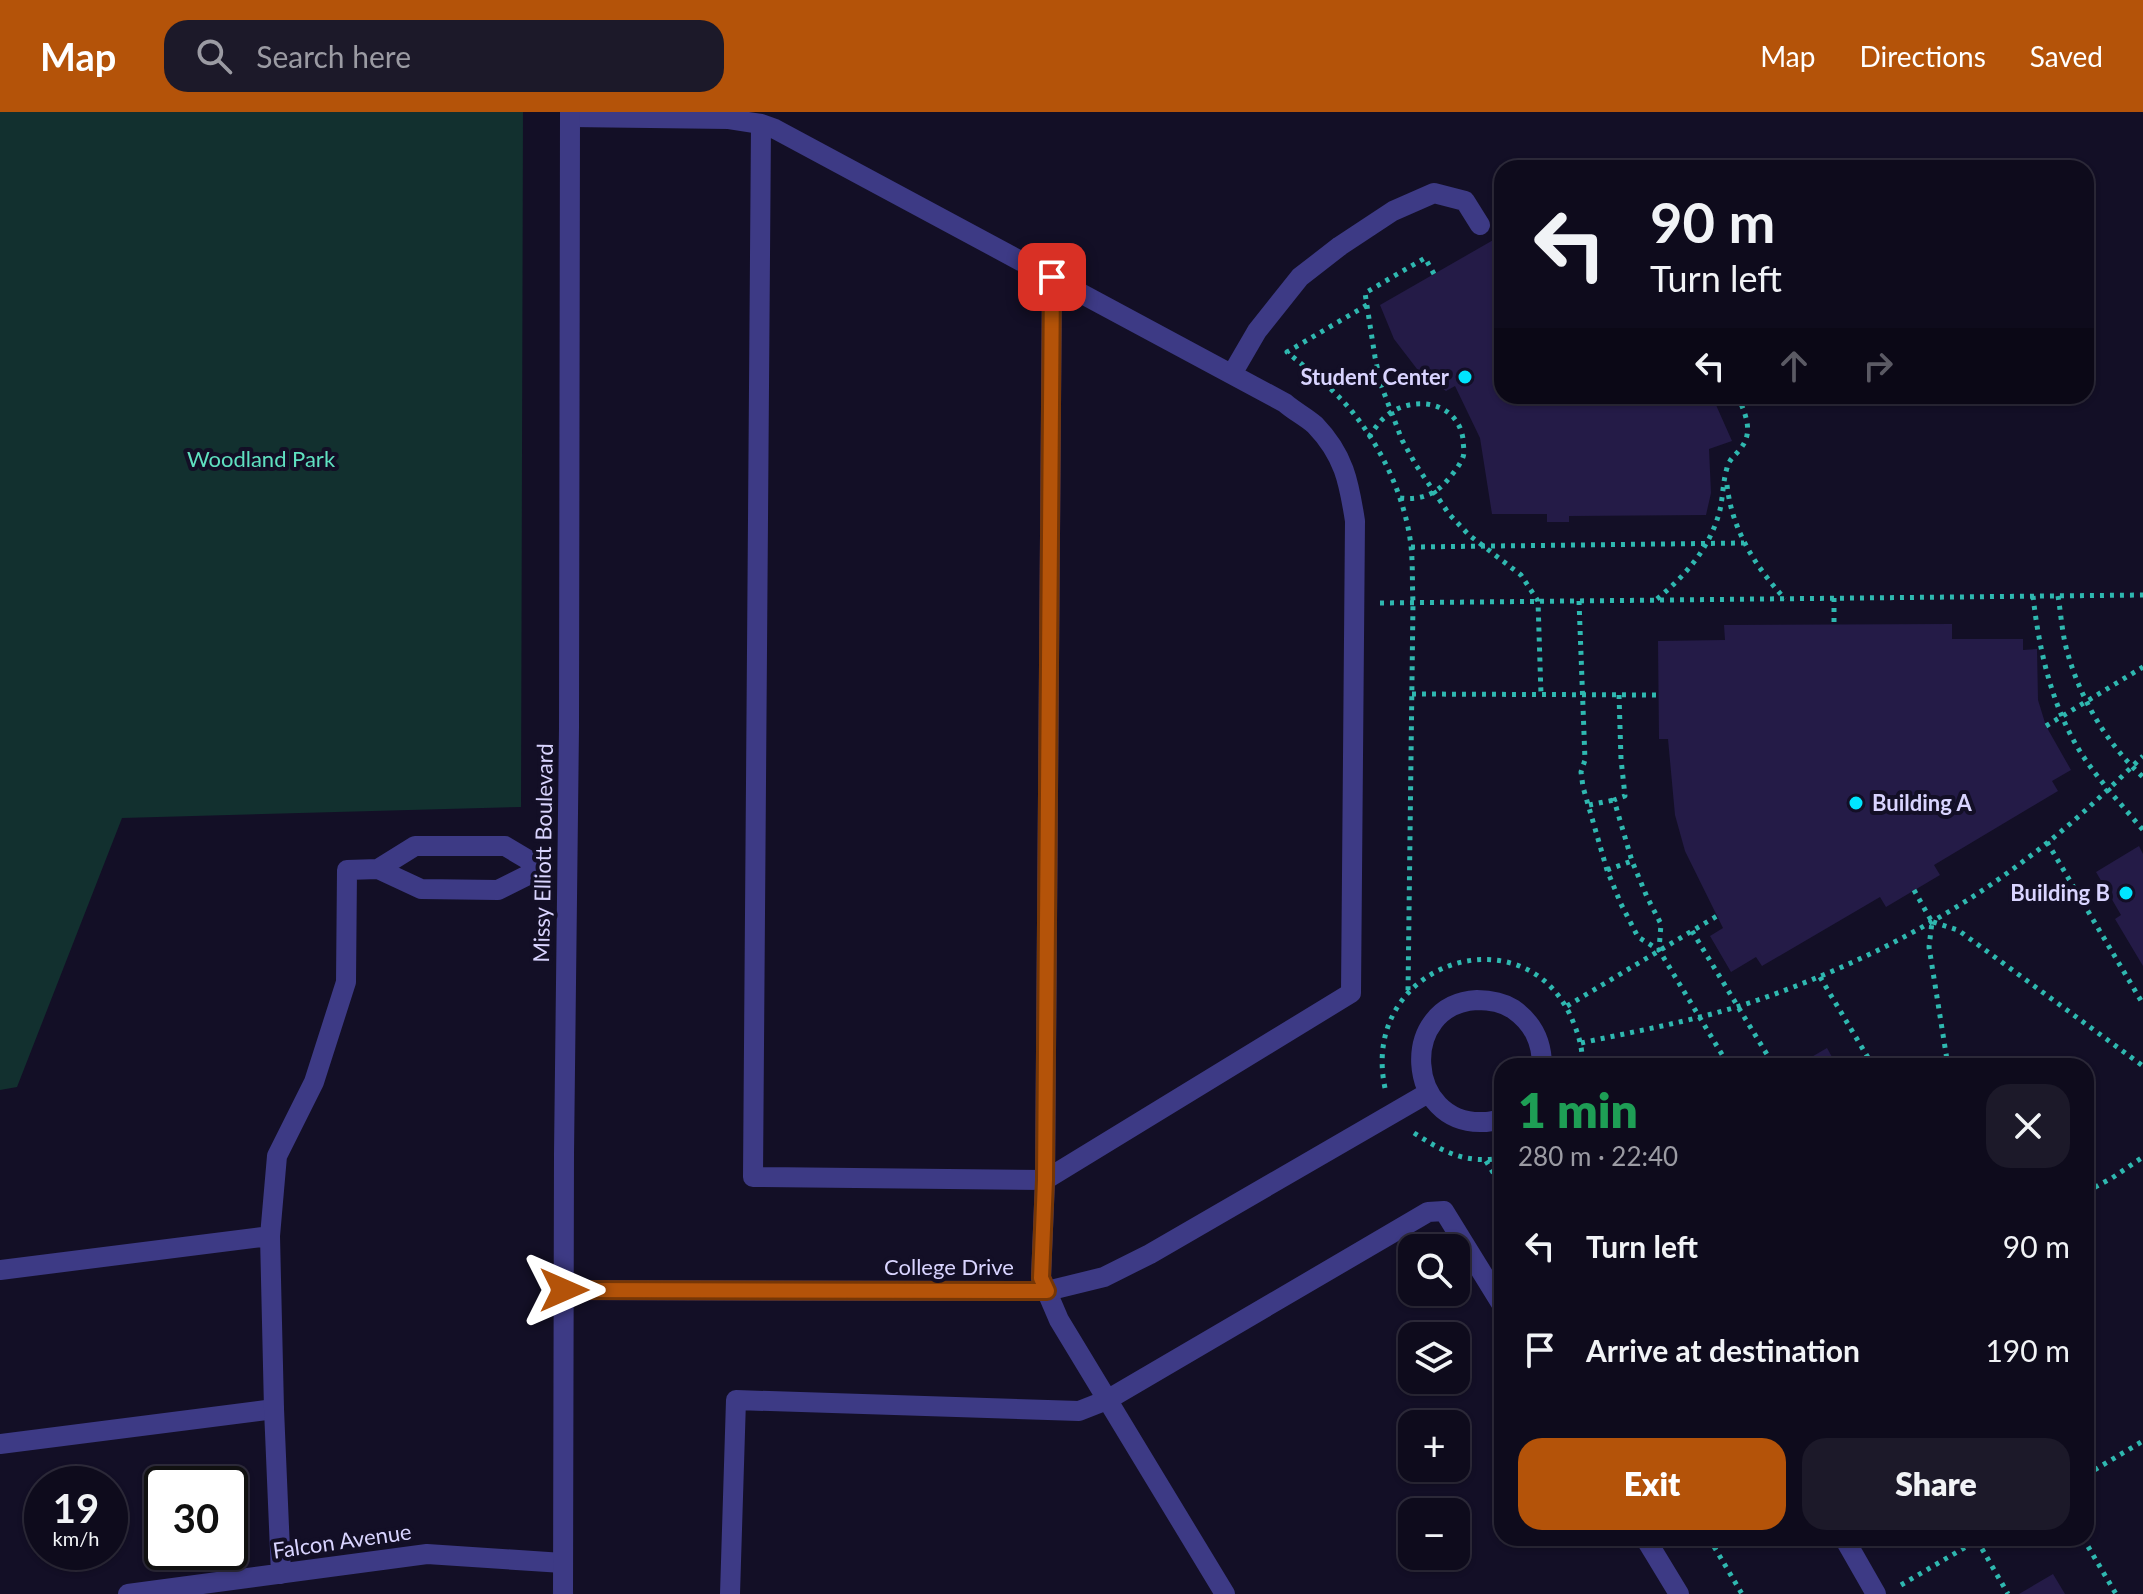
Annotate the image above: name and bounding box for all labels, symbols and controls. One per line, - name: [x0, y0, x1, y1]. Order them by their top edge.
- search box: [164, 20, 724, 92]
- text: Map: [40, 33, 116, 79]
- icon: search: [192, 34, 236, 78]
- text: Search here: [256, 38, 411, 74]
- text: Map: [1760, 39, 1815, 73]
- text: Directions: [1859, 39, 1986, 73]
- text: Saved: [2030, 39, 2103, 73]
- text: 90 m: [1650, 188, 1775, 255]
- icon: left: [1518, 192, 1622, 296]
- pin: [1018, 243, 1086, 311]
- icon: arrive: [1030, 255, 1074, 299]
- text: Turn left: [1650, 256, 1782, 300]
- icon: left: [1688, 344, 1732, 388]
- icon: ahead: [1772, 344, 1816, 388]
- icon: right: [1856, 344, 1900, 388]
- place label: Student Center: [1300, 363, 1450, 390]
- marker: Student Center: [1456, 368, 1474, 386]
- park label: Woodland Park: [187, 445, 336, 472]
- street label: Missy Elliott Boulevard: [527, 743, 558, 963]
- place label: Building A: [1872, 789, 1972, 816]
- marker: Building A: [1847, 794, 1865, 812]
- place label: Building B: [2010, 879, 2110, 906]
- marker: Building B: [2117, 884, 2135, 902]
- text: 1 min: [1518, 1081, 1638, 1138]
- button: close: [1986, 1084, 2070, 1168]
- text: 280 m · 22:40: [1518, 1140, 1678, 1172]
- icon: left: [1518, 1224, 1562, 1268]
- text: Turn left: [1586, 1228, 1698, 1264]
- text: 90 m: [2003, 1228, 2070, 1264]
- map controls: [1398, 1234, 1470, 1570]
- button: search: [1398, 1234, 1470, 1306]
- position arrow: [522, 1248, 606, 1332]
- street label: College Drive: [884, 1253, 1014, 1280]
- button: layers: [1398, 1322, 1470, 1394]
- icon: arrive: [1518, 1328, 1562, 1372]
- text: Arrive at destination: [1586, 1332, 1860, 1368]
- text: 190 m: [1985, 1332, 2070, 1368]
- button: +: [1398, 1410, 1470, 1482]
- button: Exit: [1518, 1438, 1786, 1530]
- button: Share: [1802, 1438, 2070, 1530]
- speed limit sign: 30: [144, 1466, 248, 1570]
- text: 19: [53, 1484, 99, 1532]
- button: −: [1398, 1498, 1470, 1570]
- street label: Falcon Avenue: [271, 1517, 413, 1564]
- text: km/h: [53, 1526, 99, 1550]

